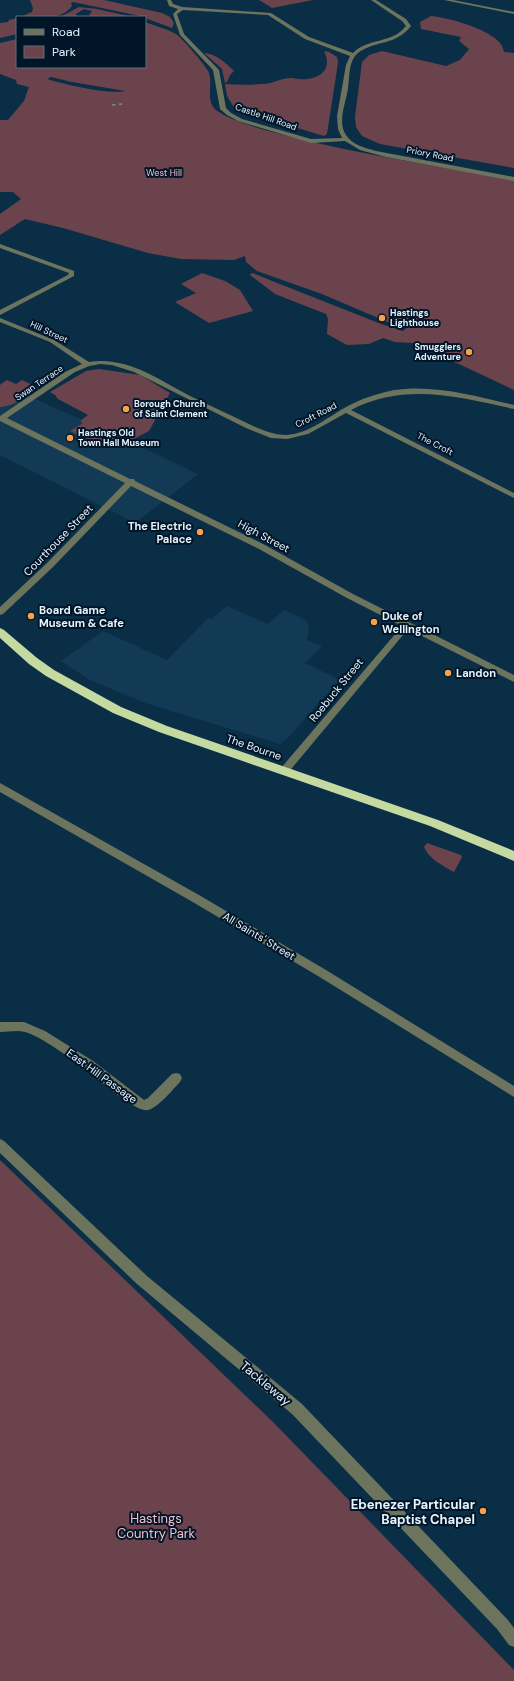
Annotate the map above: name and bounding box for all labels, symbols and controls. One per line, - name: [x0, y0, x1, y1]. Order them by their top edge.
- legend: [16, 16, 146, 68]
- text: Road: [52, 24, 80, 40]
- text: Park: [52, 44, 76, 60]
- street label: Castle Hill Road: [234, 101, 299, 133]
- street label: Priory Road: [405, 144, 455, 165]
- park label: West Hill: [146, 167, 182, 179]
- place label: Hastings Lighthouse: [390, 307, 440, 329]
- marker: Hastings Lighthouse: [377, 313, 387, 323]
- street label: Hill Street: [28, 318, 70, 346]
- place label: Smugglers Adventure: [415, 341, 462, 363]
- marker: Smugglers Adventure: [464, 347, 474, 357]
- street label: Swan Terrace: [13, 362, 65, 404]
- place label: Borough Church of Saint Clement: [134, 398, 208, 420]
- street label: Croft Road: [293, 399, 339, 431]
- marker: Borough Church of Saint Clement: [121, 404, 131, 414]
- place label: Hastings Old Town Hall Museum: [78, 427, 159, 449]
- street label: The Croft: [415, 430, 456, 458]
- marker: Hastings Old Town Hall Museum: [65, 433, 75, 443]
- street label: Courthouse Street: [20, 501, 96, 579]
- street label: High Street: [236, 517, 292, 555]
- place label: The Electric Palace: [128, 519, 192, 546]
- marker: The Electric Palace: [195, 527, 205, 537]
- place label: Board Game Museum & Cafe: [39, 603, 124, 630]
- place label: Duke of Wellington: [382, 609, 440, 636]
- marker: Board Game Museum & Cafe: [26, 611, 36, 621]
- marker: Duke of Wellington: [369, 617, 379, 627]
- street label: Roebuck Street: [306, 655, 366, 725]
- place label: Landon: [456, 666, 496, 680]
- marker: Landon: [443, 668, 453, 678]
- street label: The Bourne: [224, 731, 284, 763]
- street label: All Saints' Street: [220, 909, 298, 963]
- street label: East Hill Passage: [64, 1046, 140, 1106]
- street label: Tackleway: [237, 1357, 295, 1410]
- place label: Ebenezer Particular Baptist Chapel: [351, 1496, 476, 1528]
- marker: Ebenezer Particular Baptist Chapel: [478, 1506, 488, 1516]
- park label: Hastings Country Park: [117, 1510, 196, 1542]

